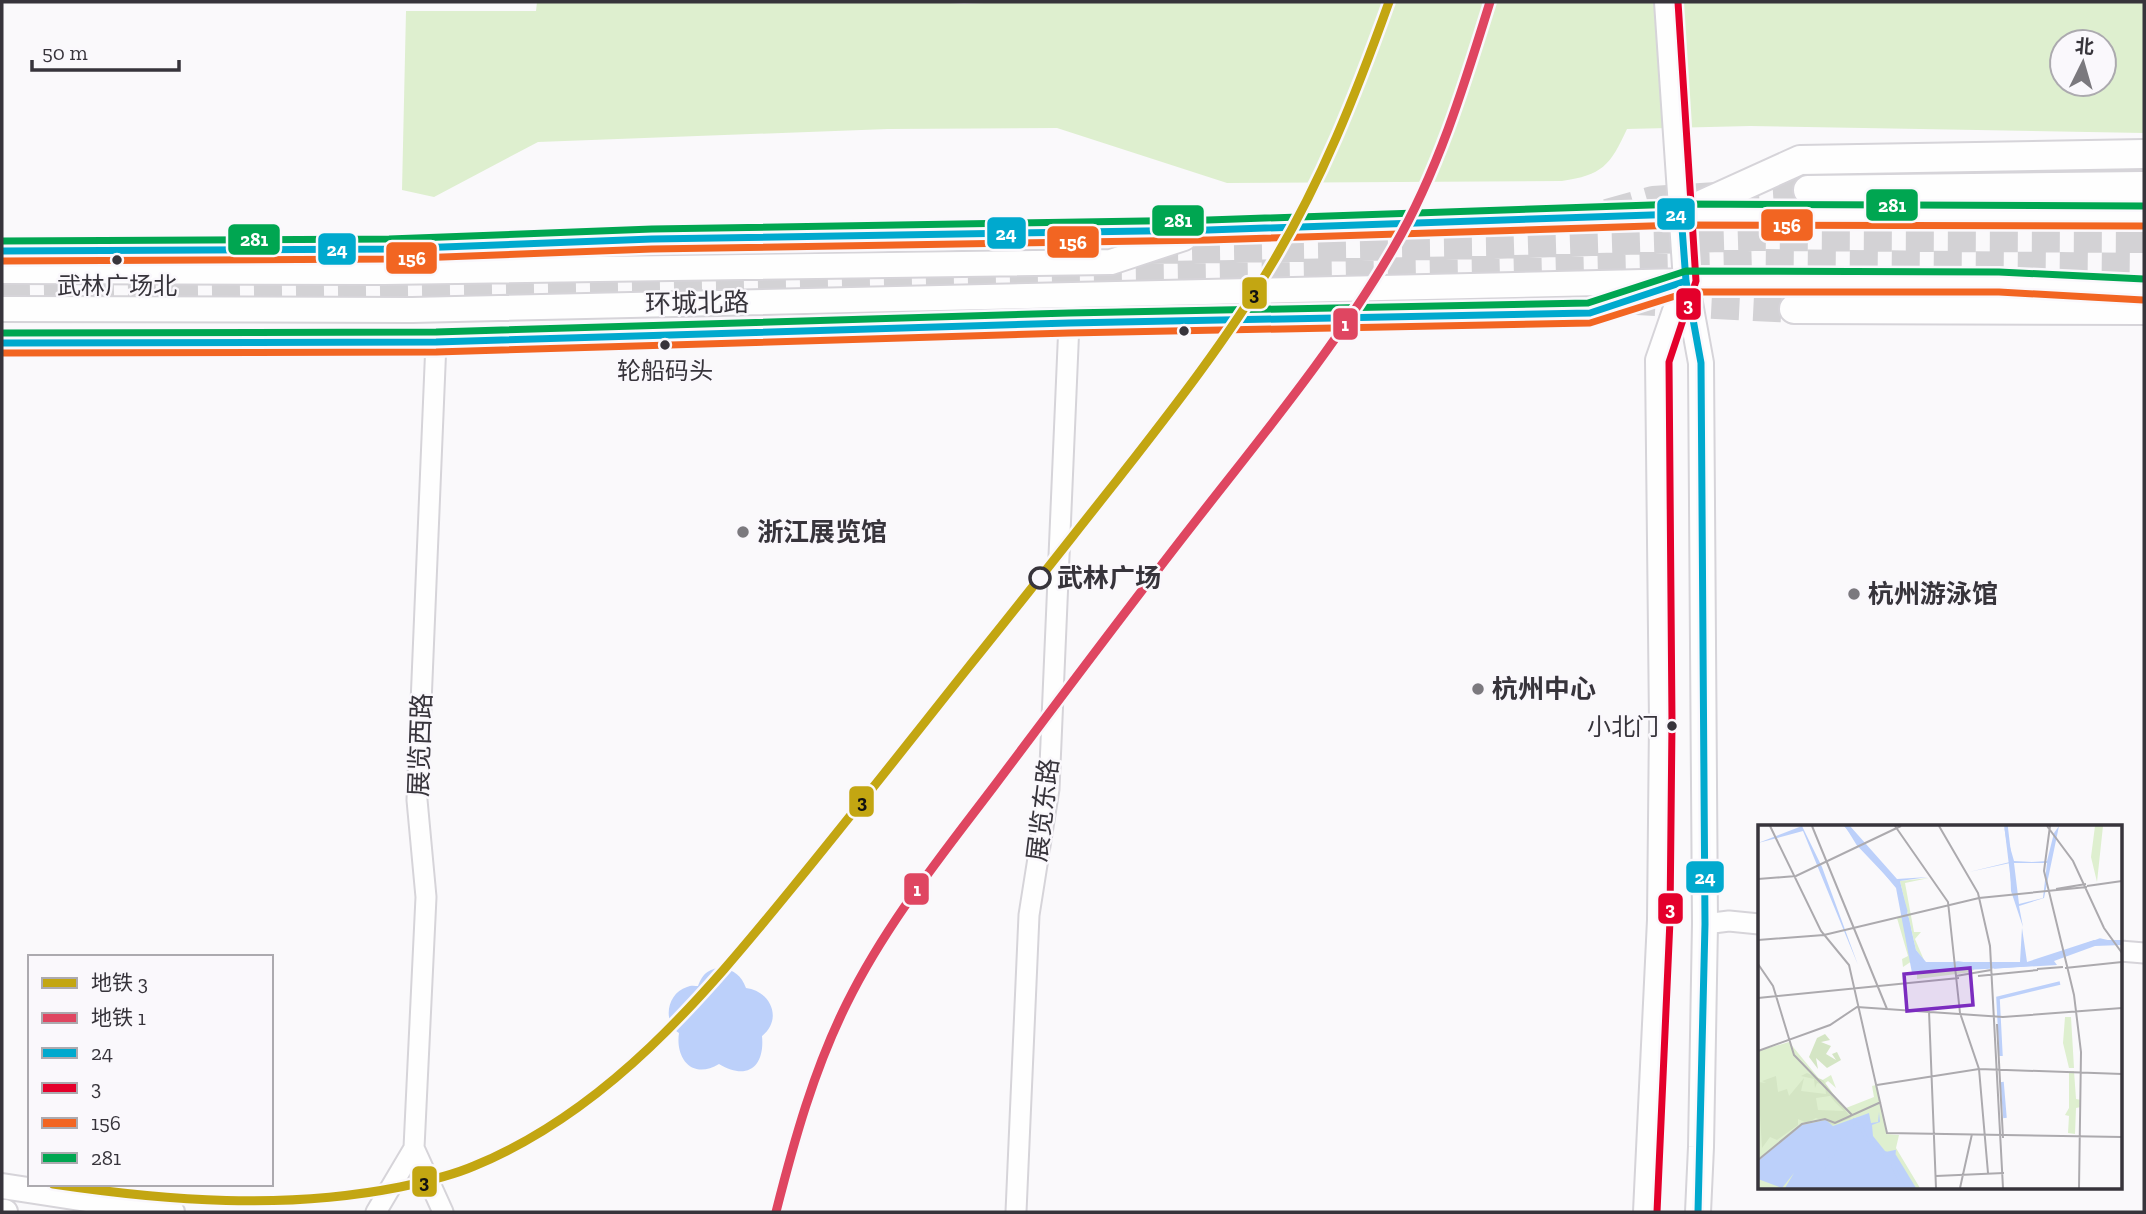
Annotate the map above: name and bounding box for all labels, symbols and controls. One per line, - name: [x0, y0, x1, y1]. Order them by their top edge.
- scale bar: [32, 28, 178, 72]
- north arrow: [2048, 28, 2118, 98]
- text: 北: [2074, 34, 2095, 59]
- text: 50 m: [42, 40, 88, 65]
- line badge: 281: [1865, 188, 1919, 222]
- text: 281: [1878, 194, 1906, 217]
- line badge: 24: [1656, 197, 1696, 231]
- text: 24: [1665, 203, 1687, 226]
- line badge: 281: [1151, 204, 1205, 237]
- line badge: 156: [1760, 208, 1814, 242]
- text: 281: [1164, 209, 1192, 232]
- text: 156: [1773, 214, 1801, 237]
- line badge: 24: [986, 216, 1027, 250]
- text: 24: [995, 222, 1017, 245]
- line badge: 281: [227, 223, 281, 256]
- line badge: 156: [1046, 225, 1100, 259]
- text: 281: [240, 228, 268, 251]
- text: 156: [1059, 231, 1087, 254]
- line badge: 24: [317, 232, 357, 266]
- text: 24: [326, 238, 348, 261]
- line badge: 156: [385, 241, 438, 275]
- text: 156: [398, 247, 426, 270]
- marker: 武林广场北: [110, 253, 124, 267]
- place label: 武林广场北: [57, 271, 177, 300]
- line badge: 3: [1241, 276, 1268, 310]
- text: 3: [1249, 282, 1259, 305]
- street label: 环城北路: [645, 286, 749, 320]
- line badge: 3: [1675, 287, 1702, 321]
- text: 3: [1683, 293, 1693, 316]
- line badge: 1: [1332, 307, 1359, 341]
- text: 1: [1341, 313, 1349, 336]
- unlabelled marker: [1177, 324, 1191, 338]
- marker: 轮船码头: [658, 338, 672, 352]
- place label: 轮船码头: [617, 356, 713, 385]
- place label: 浙江展览馆: [757, 516, 887, 548]
- marker: 浙江展览馆: [735, 524, 751, 540]
- place label: 武林广场: [1057, 562, 1161, 594]
- marker: 武林广场: [1029, 567, 1051, 589]
- place label: 杭州游泳馆: [1868, 578, 1998, 610]
- marker: 杭州游泳馆: [1846, 586, 1862, 602]
- place label: 杭州中心: [1492, 673, 1596, 705]
- marker: 杭州中心: [1470, 681, 1486, 697]
- street label: 展览西路: [402, 692, 438, 798]
- place label: 小北门: [1587, 712, 1659, 741]
- marker: 小北门: [1665, 719, 1679, 733]
- street label: 展览东路: [1021, 756, 1065, 864]
- line badge: 3: [848, 785, 875, 818]
- text: 3: [857, 790, 867, 813]
- inset map: [1758, 825, 2122, 1190]
- line badge: 24: [1685, 860, 1725, 894]
- text: 24: [1694, 866, 1716, 889]
- line badge: 1: [903, 872, 930, 906]
- text: 1: [913, 878, 921, 901]
- line badge: 3: [1657, 892, 1684, 925]
- text: 3: [1665, 897, 1675, 920]
- legend: [28, 955, 273, 1186]
- text: 地铁 3: [91, 970, 148, 995]
- text: 地铁 1: [91, 1005, 146, 1030]
- text: 24: [91, 1040, 113, 1065]
- text: 3: [91, 1075, 101, 1100]
- text: 156: [91, 1110, 121, 1135]
- text: 281: [91, 1145, 121, 1170]
- line badge: 3: [411, 1165, 438, 1198]
- text: 3: [419, 1170, 429, 1193]

